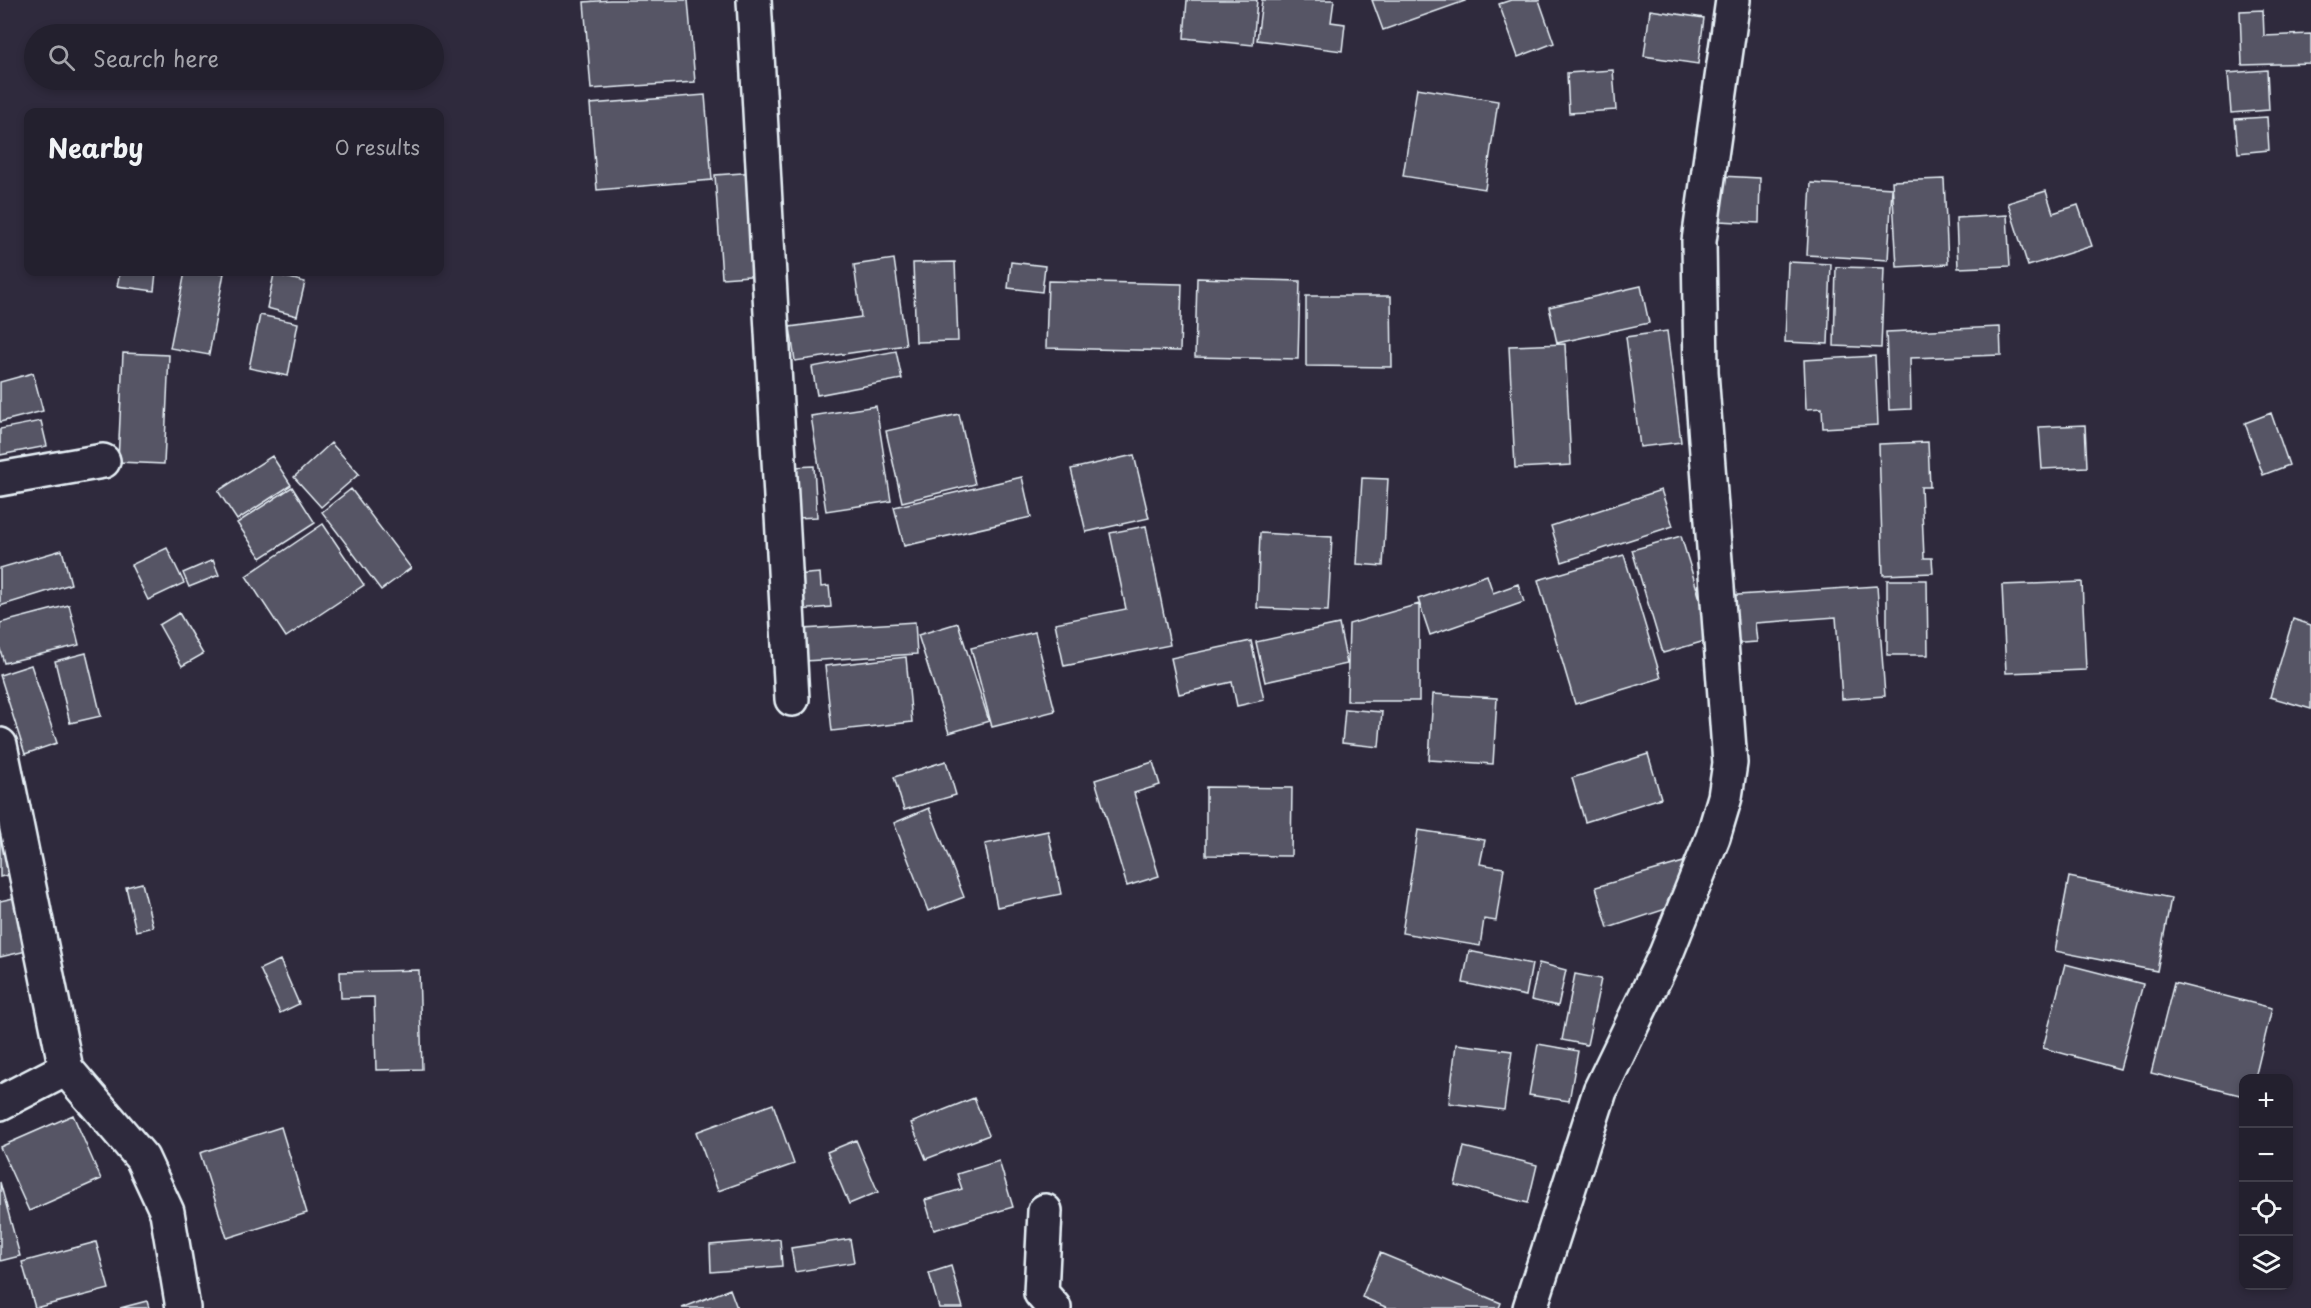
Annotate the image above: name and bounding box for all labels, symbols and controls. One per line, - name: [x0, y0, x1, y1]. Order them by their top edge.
- search box: [24, 24, 444, 90]
- icon: search: [45, 41, 78, 74]
- text: Search here: [93, 41, 219, 74]
- text: Nearby: [48, 128, 143, 167]
- text: 0 results: [335, 132, 420, 162]
- map controls: [2239, 1074, 2293, 1290]
- button: +: [2239, 1074, 2293, 1128]
- button: −: [2239, 1128, 2293, 1182]
- button: locate: [2239, 1182, 2293, 1236]
- button: layers: [2239, 1236, 2293, 1290]

